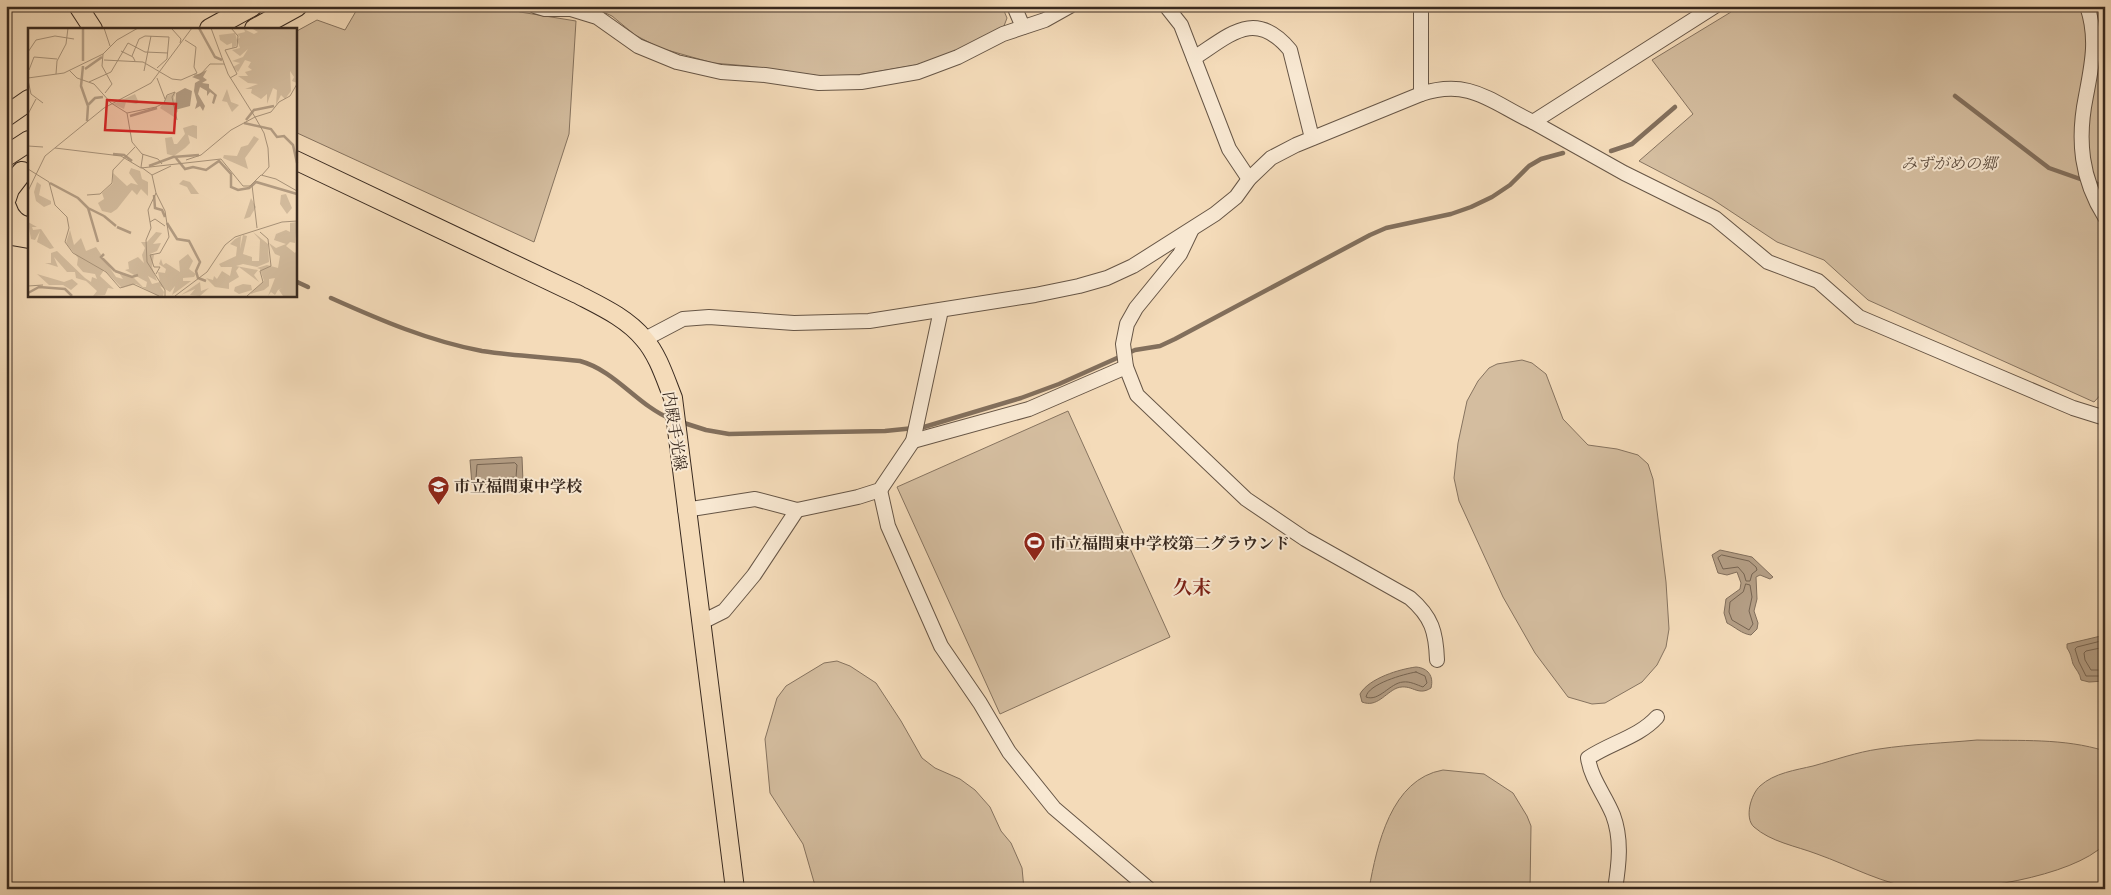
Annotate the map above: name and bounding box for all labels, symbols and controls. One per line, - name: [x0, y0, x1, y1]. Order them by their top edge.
- inset map: [28, 28, 296, 296]
- park label: みずがめの郷: [1901, 153, 2000, 174]
- street label: 内殿手光線: [658, 390, 692, 472]
- school or university icon: 市立福間東中学校: [426, 474, 450, 505]
- place label: 市立福間東中学校: [454, 476, 583, 497]
- sports icon: 市立福間東中学校第二グラウンド: [1022, 531, 1046, 562]
- place label: 市立福間東中学校第二グラウンド: [1050, 533, 1290, 554]
- district label: 久末: [1173, 575, 1211, 600]

